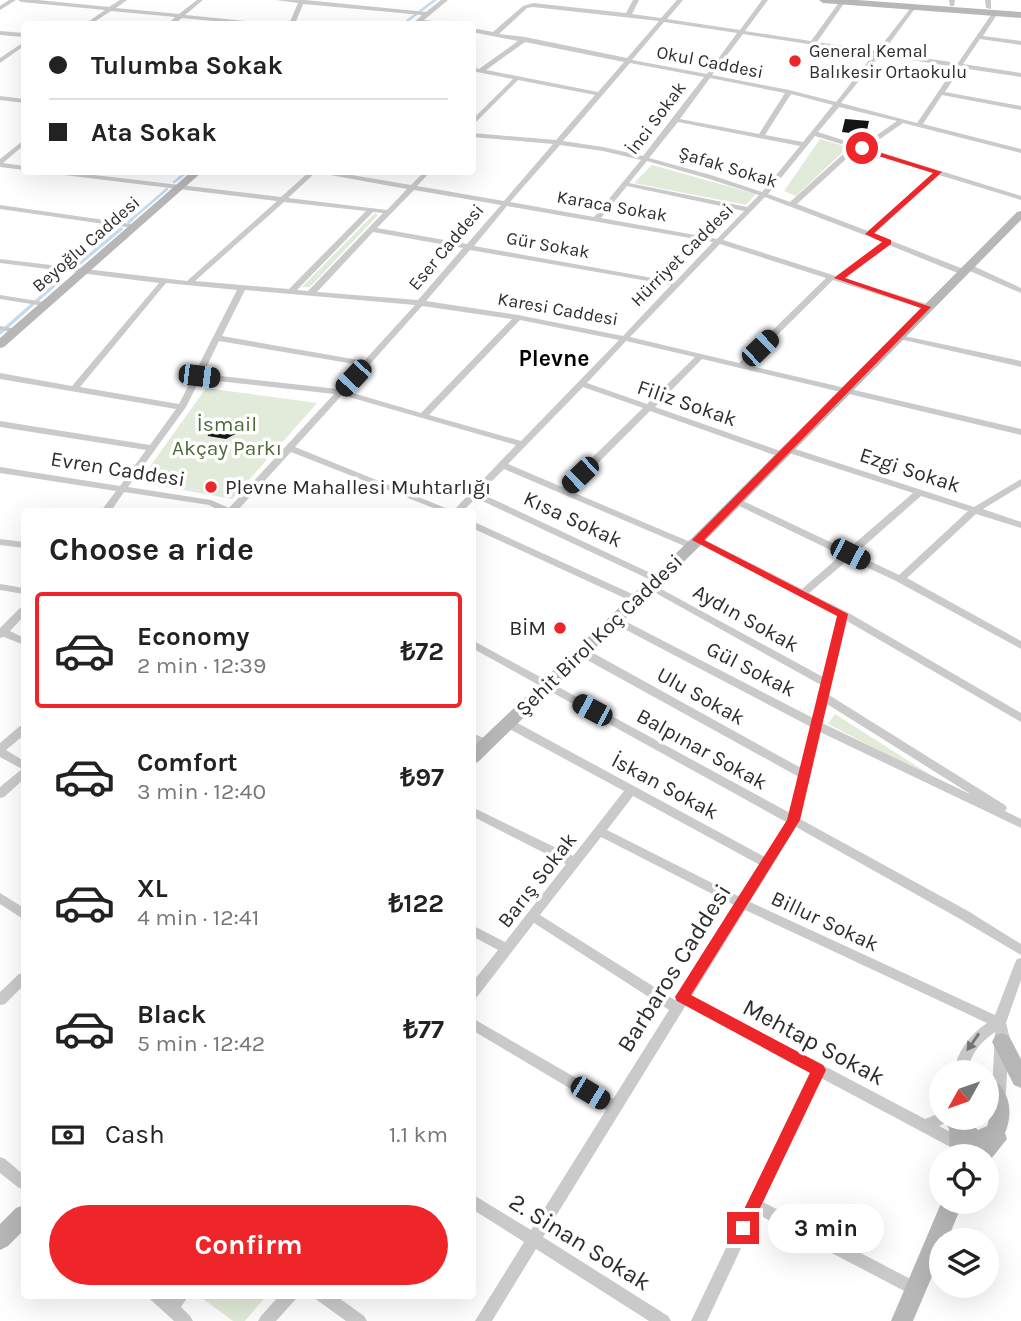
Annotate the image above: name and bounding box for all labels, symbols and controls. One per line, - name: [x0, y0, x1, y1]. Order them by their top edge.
- place label: General Kemal Balıkesir Ortaokulu: [809, 40, 967, 83]
- street label: Okul Caddesi: [655, 41, 765, 83]
- text: Tulumba Sokak: [91, 50, 283, 81]
- marker: General Kemal Balıkesir Ortaokulu: [787, 53, 803, 69]
- street label: İnci Sokak: [621, 77, 691, 159]
- text: Ata Sokak: [91, 117, 217, 148]
- route start: [846, 132, 878, 164]
- street label: Şafak Sokak: [676, 142, 780, 192]
- street label: Karaca Sokak: [555, 185, 669, 227]
- street label: Beyoğlu Caddesi: [28, 191, 144, 297]
- street label: Eser Caddesi: [404, 199, 488, 295]
- street label: Hürriyet Caddesi: [626, 199, 738, 311]
- street label: Gür Sokak: [505, 227, 591, 263]
- street label: Karesi Caddesi: [496, 288, 620, 330]
- car: [738, 326, 783, 370]
- district label: Plevne: [518, 345, 590, 372]
- car: [331, 355, 376, 401]
- car: [177, 363, 222, 389]
- street label: Filiz Sokak: [634, 375, 740, 431]
- park label: İsmail Akçay Parkı: [172, 412, 282, 460]
- street label: Ezgi Sokak: [857, 442, 963, 498]
- street label: Evren Caddesi: [49, 447, 187, 491]
- car: [558, 453, 603, 497]
- place label: Plevne Mahallesi Muhtarlığı: [225, 475, 491, 499]
- marker: Plevne Mahallesi Muhtarlığı: [203, 479, 219, 495]
- street label: Kısa Sokak: [520, 486, 626, 552]
- text: Choose a ride: [49, 531, 254, 568]
- car: [827, 535, 874, 573]
- street label: Şehit Birol Koç Caddesi: [511, 549, 687, 721]
- street label: Aydın Sokak: [689, 579, 803, 657]
- place label: BİM: [509, 616, 546, 640]
- icon: car: [53, 619, 116, 682]
- marker: BİM: [552, 620, 568, 636]
- text: Economy: [137, 621, 249, 652]
- text: ₺72: [400, 636, 444, 667]
- street label: Gül Sokak: [703, 636, 800, 702]
- text: 2 min · 12:39: [137, 652, 266, 679]
- street label: Ulu Sokak: [653, 662, 749, 730]
- car: [569, 691, 616, 729]
- street label: Balpınar Sokak: [633, 703, 771, 795]
- icon: car: [53, 745, 116, 808]
- text: Comfort: [137, 747, 238, 778]
- street label: İskan Sokak: [608, 748, 723, 824]
- text: ₺97: [400, 762, 444, 793]
- text: 3 min · 12:40: [137, 778, 266, 805]
- street label: Barış Sokak: [492, 828, 582, 932]
- icon: car: [53, 871, 116, 934]
- text: XL: [137, 873, 168, 904]
- street label: Barbaros Caddesi: [611, 879, 737, 1057]
- street label: Billur Sokak: [767, 886, 883, 956]
- text: ₺122: [388, 888, 444, 919]
- text: 4 min · 12:41: [137, 904, 259, 931]
- street label: Mehtap Sokak: [738, 993, 890, 1091]
- icon: car: [53, 997, 116, 1060]
- text: Black: [137, 999, 206, 1030]
- text: ₺77: [403, 1014, 444, 1045]
- text: 5 min · 12:42: [137, 1030, 265, 1057]
- one-way arrow: [966, 1033, 980, 1052]
- north arrow: [929, 1060, 999, 1130]
- map controls: [929, 1060, 999, 1298]
- car: [567, 1073, 614, 1113]
- icon: cash: [49, 1116, 87, 1154]
- text: Cash: [105, 1119, 165, 1150]
- text: 1.1 km: [389, 1121, 448, 1148]
- button: locate: [929, 1144, 999, 1214]
- street label: 2. Sinan Sokak: [504, 1187, 656, 1297]
- callout: 3 min: [768, 1204, 883, 1252]
- button: Confirm: [49, 1205, 448, 1285]
- route end: [727, 1212, 759, 1244]
- text: 3 min: [794, 1215, 858, 1242]
- button: layers: [929, 1228, 999, 1298]

